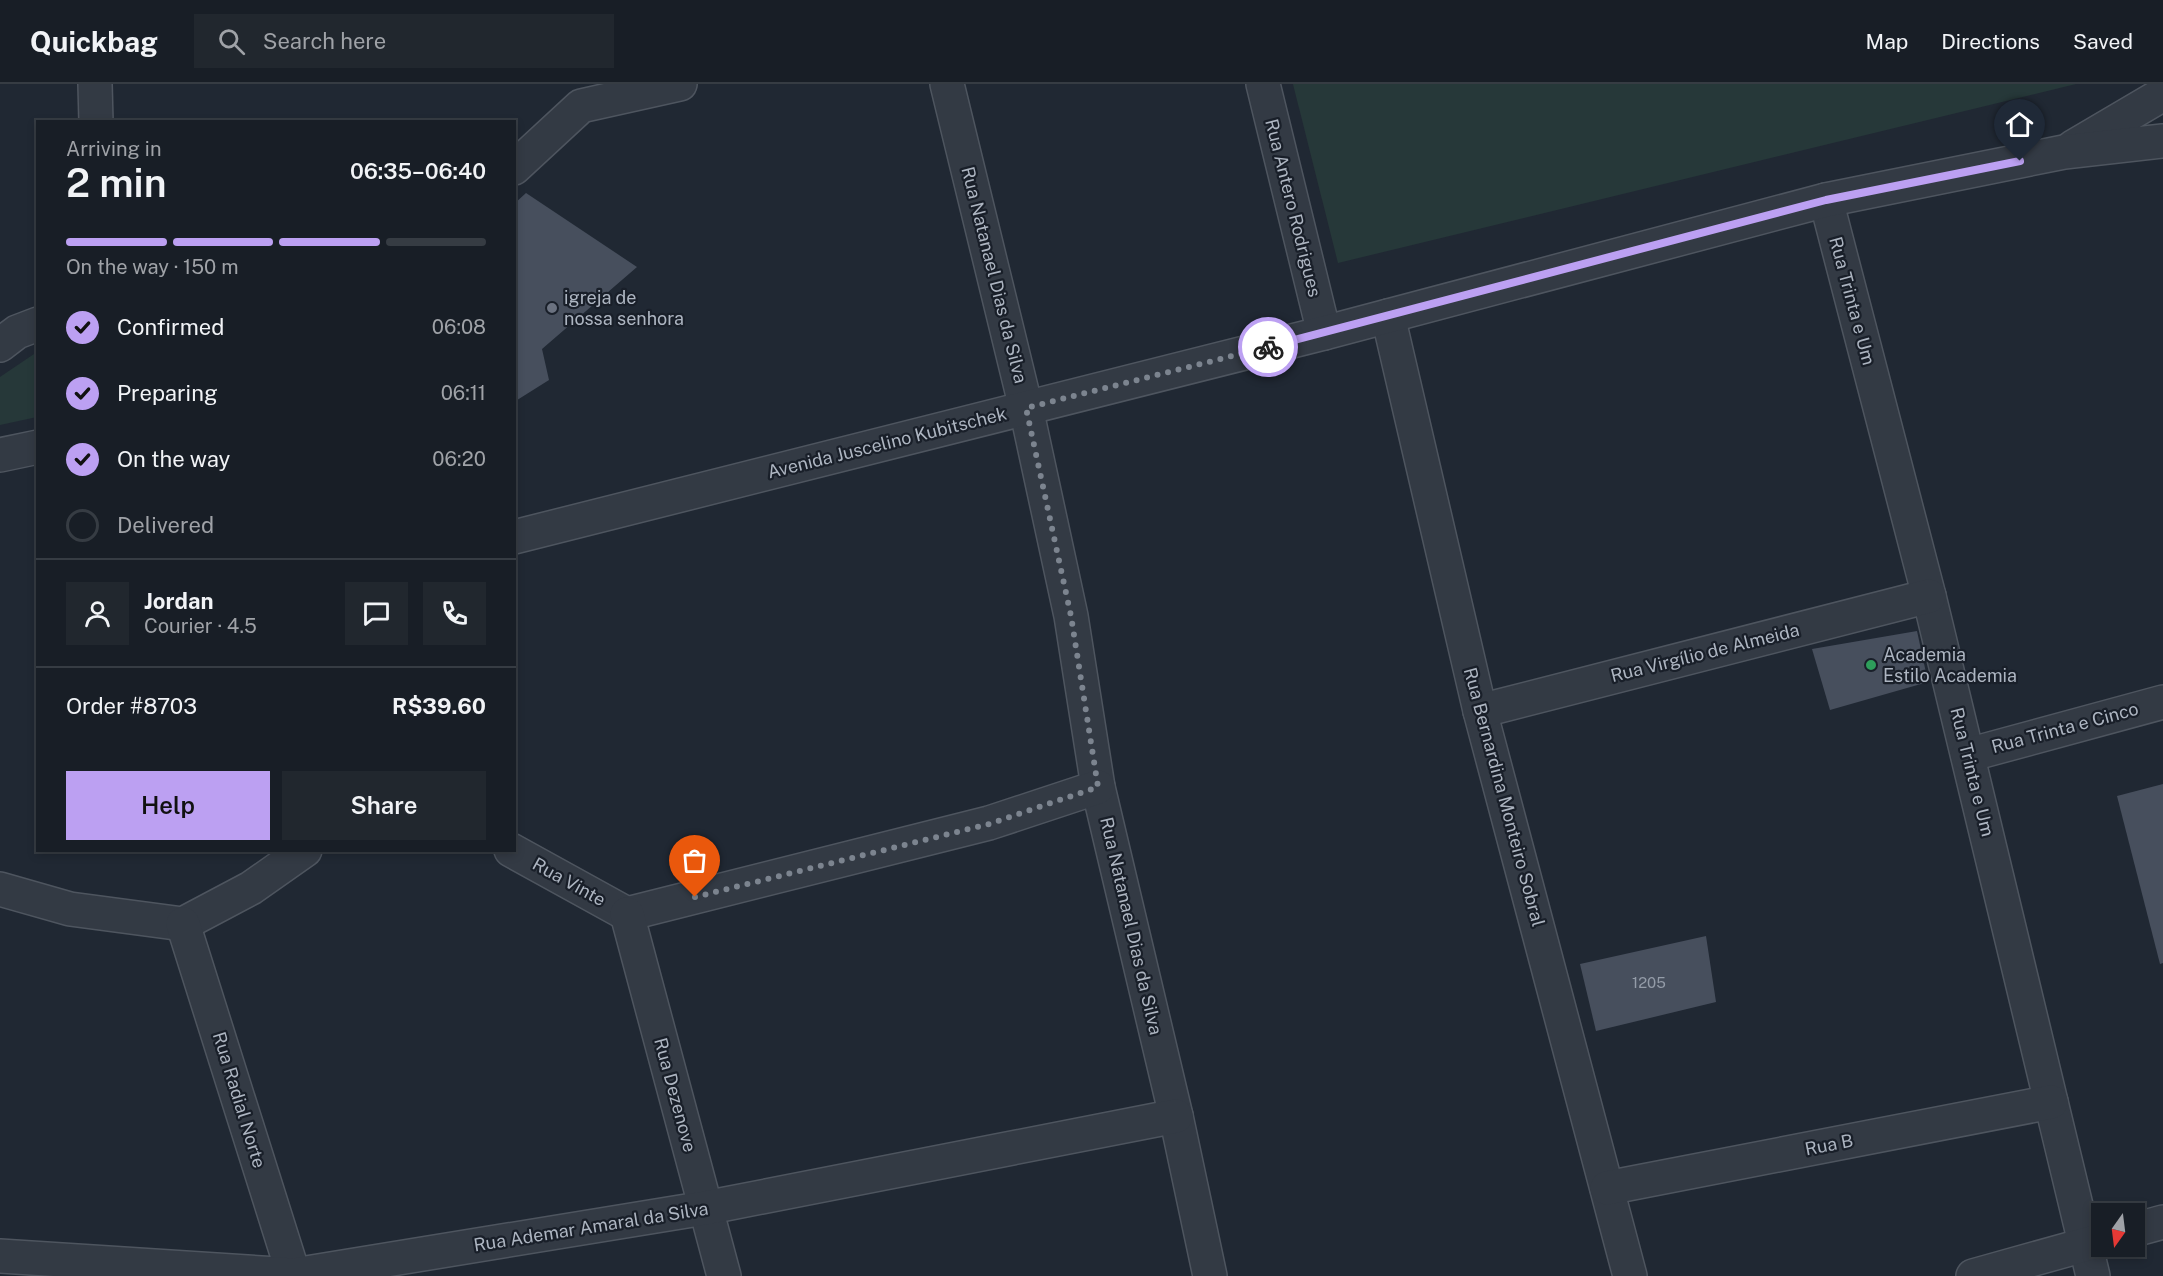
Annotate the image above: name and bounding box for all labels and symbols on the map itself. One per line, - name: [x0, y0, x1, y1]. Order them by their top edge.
- pin: [1994, 99, 2045, 161]
- street label: Rua Antero Rodrigues: [1261, 117, 1326, 299]
- street label: Rua Natanael Dias da Silva: [957, 164, 1032, 385]
- street label: Rua Trinta e Um: [1825, 234, 1880, 367]
- place label: igreja de nossa senhora: [564, 287, 684, 329]
- marker: igreja de nossa senhora: [545, 301, 559, 315]
- courier: [1238, 317, 1298, 377]
- street label: Avenida Juscelino Kubitschek: [765, 403, 1009, 482]
- street label: Rua Virgílio de Almeida: [1608, 619, 1801, 686]
- place label: Academia Estilo Academia: [1883, 644, 2017, 686]
- marker: Academia Estilo Academia: [1864, 658, 1878, 672]
- street label: Rua Bernardina Monteiro Sobral: [1460, 665, 1549, 929]
- street label: Rua Trinta e Cinco: [1989, 698, 2141, 757]
- street label: Rua Trinta e Um: [1946, 705, 1999, 839]
- street label: Rua Natanael Dias da Silva: [1096, 815, 1167, 1037]
- pin: [669, 835, 720, 897]
- street label: Rua Vinte: [529, 853, 609, 910]
- house number: 1205: [1632, 974, 1666, 991]
- street label: Rua Radial Norte: [209, 1029, 270, 1170]
- street label: Rua Dezenove: [650, 1035, 701, 1154]
- street label: Rua B: [1803, 1130, 1855, 1159]
- street label: Rua Ademar Amaral da Silva: [472, 1198, 710, 1255]
- north arrow: [2091, 1203, 2145, 1257]

